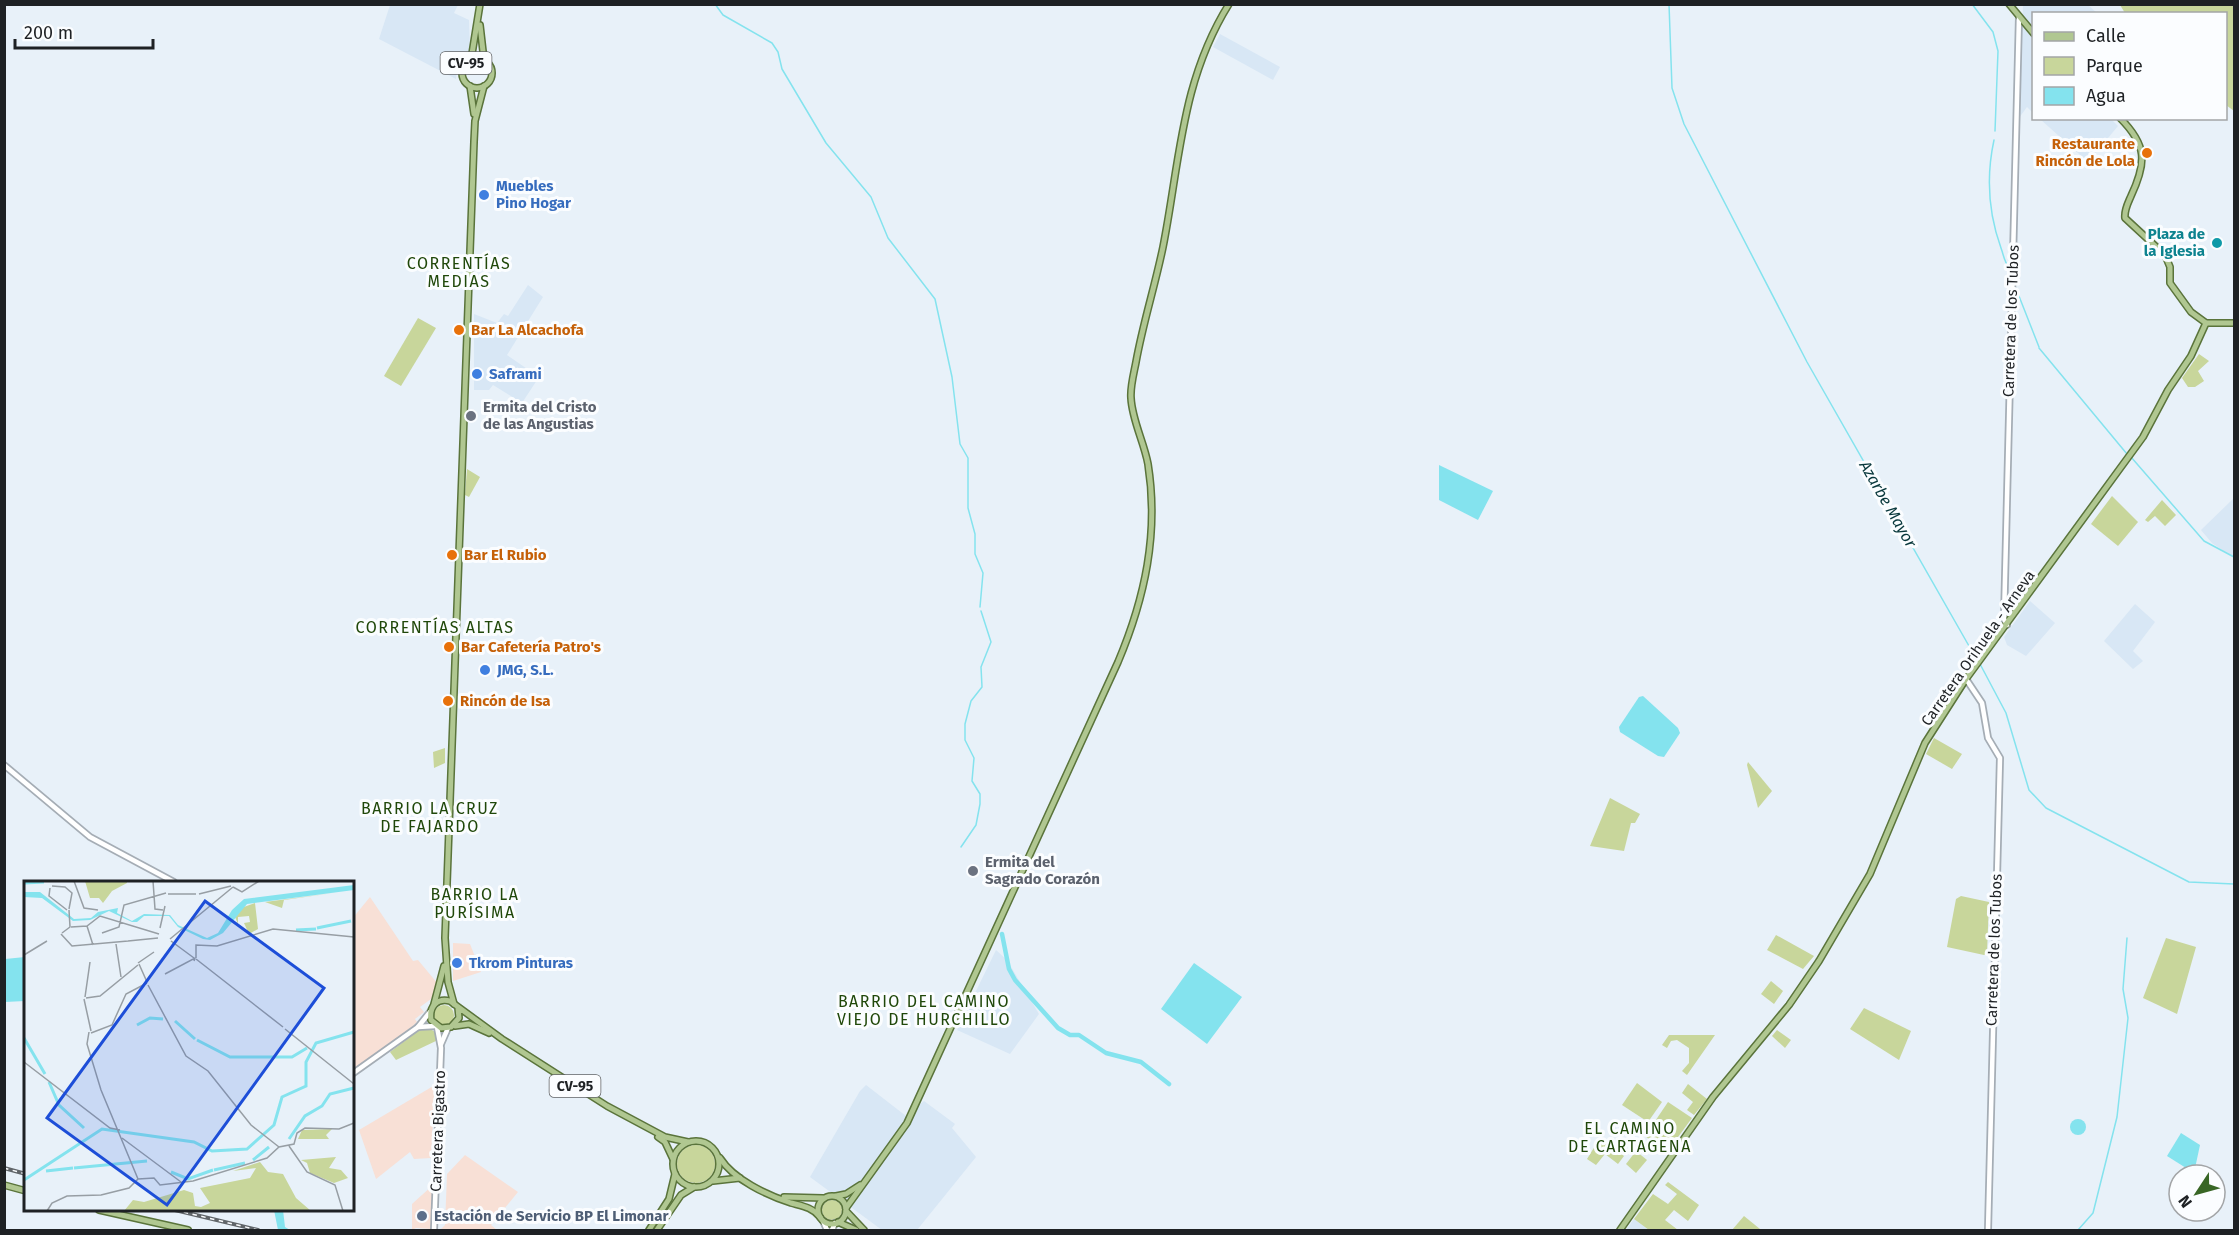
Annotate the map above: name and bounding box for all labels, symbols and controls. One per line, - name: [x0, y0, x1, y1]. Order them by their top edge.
- scale bar: [15, 12, 153, 50]
- legend: [2032, 12, 2227, 120]
- text: 200 m: [24, 22, 73, 44]
- text: Calle: [2086, 25, 2126, 47]
- road number: CV-95: [440, 52, 492, 74]
- text: Parque: [2086, 55, 2143, 77]
- text: Agua: [2086, 85, 2126, 107]
- place label: Restaurante Rincón de Lola: [2035, 135, 2135, 170]
- marker: Restaurante Rincón de Lola: [2140, 146, 2154, 160]
- place label: Muebles Pino Hogar: [496, 177, 572, 212]
- marker: Muebles Pino Hogar: [477, 188, 491, 202]
- place label: Plaza de la Iglesia: [2144, 225, 2205, 260]
- marker: Plaza de la Iglesia: [2210, 236, 2224, 250]
- street label: Carretera de los Tubos: [1999, 245, 2023, 397]
- district label: CORRENTÍAS MEDIAS: [407, 253, 511, 291]
- place label: Bar La Alcachofa: [471, 321, 584, 339]
- marker: Bar La Alcachofa: [452, 323, 466, 337]
- place label: Saframi: [489, 365, 542, 383]
- marker: Saframi: [470, 367, 484, 381]
- place label: Ermita del Cristo de las Angustias: [483, 398, 597, 433]
- marker: Ermita del Cristo de las Angustias: [464, 409, 478, 423]
- water label: Azarbe Mayor: [1855, 456, 1921, 552]
- place label: Bar El Rubio: [464, 546, 547, 564]
- marker: Bar El Rubio: [445, 548, 459, 562]
- street label: Carretera Orihuela - Arneva: [1917, 567, 2039, 729]
- district label: CORRENTÍAS ALTAS: [356, 617, 514, 637]
- place label: Bar Cafetería Patro's: [461, 638, 601, 656]
- marker: Bar Cafetería Patro's: [442, 640, 456, 654]
- place label: JMG, S.L.: [496, 661, 554, 679]
- marker: JMG, S.L.: [478, 663, 492, 677]
- place label: Rincón de Isa: [460, 692, 551, 710]
- marker: Rincón de Isa: [441, 694, 455, 708]
- district label: BARRIO LA CRUZ DE FAJARDO: [361, 799, 499, 836]
- place label: Ermita del Sagrado Corazón: [985, 853, 1100, 888]
- marker: Ermita del Sagrado Corazón: [966, 864, 980, 878]
- street label: Carretera de los Tubos: [1982, 874, 2006, 1026]
- inset map: [24, 881, 354, 1211]
- district label: BARRIO LA PURÍSIMA: [431, 885, 519, 922]
- place label: Tkrom Pinturas: [469, 954, 573, 972]
- marker: Tkrom Pinturas: [450, 956, 464, 970]
- district label: BARRIO DEL CAMINO VIEJO DE HURCHILLO: [837, 992, 1011, 1029]
- street label: Carretera Bigastro: [427, 1070, 449, 1192]
- road number: CV-95: [550, 1075, 600, 1097]
- district label: EL CAMINO DE CARTAGENA: [1568, 1119, 1692, 1156]
- north arrow: [2167, 1163, 2227, 1223]
- text: N: [2174, 1192, 2196, 1211]
- place label: Estación de Servicio BP El Limonar: [434, 1207, 669, 1225]
- marker: Estación de Servicio BP El Limonar: [415, 1209, 429, 1223]

